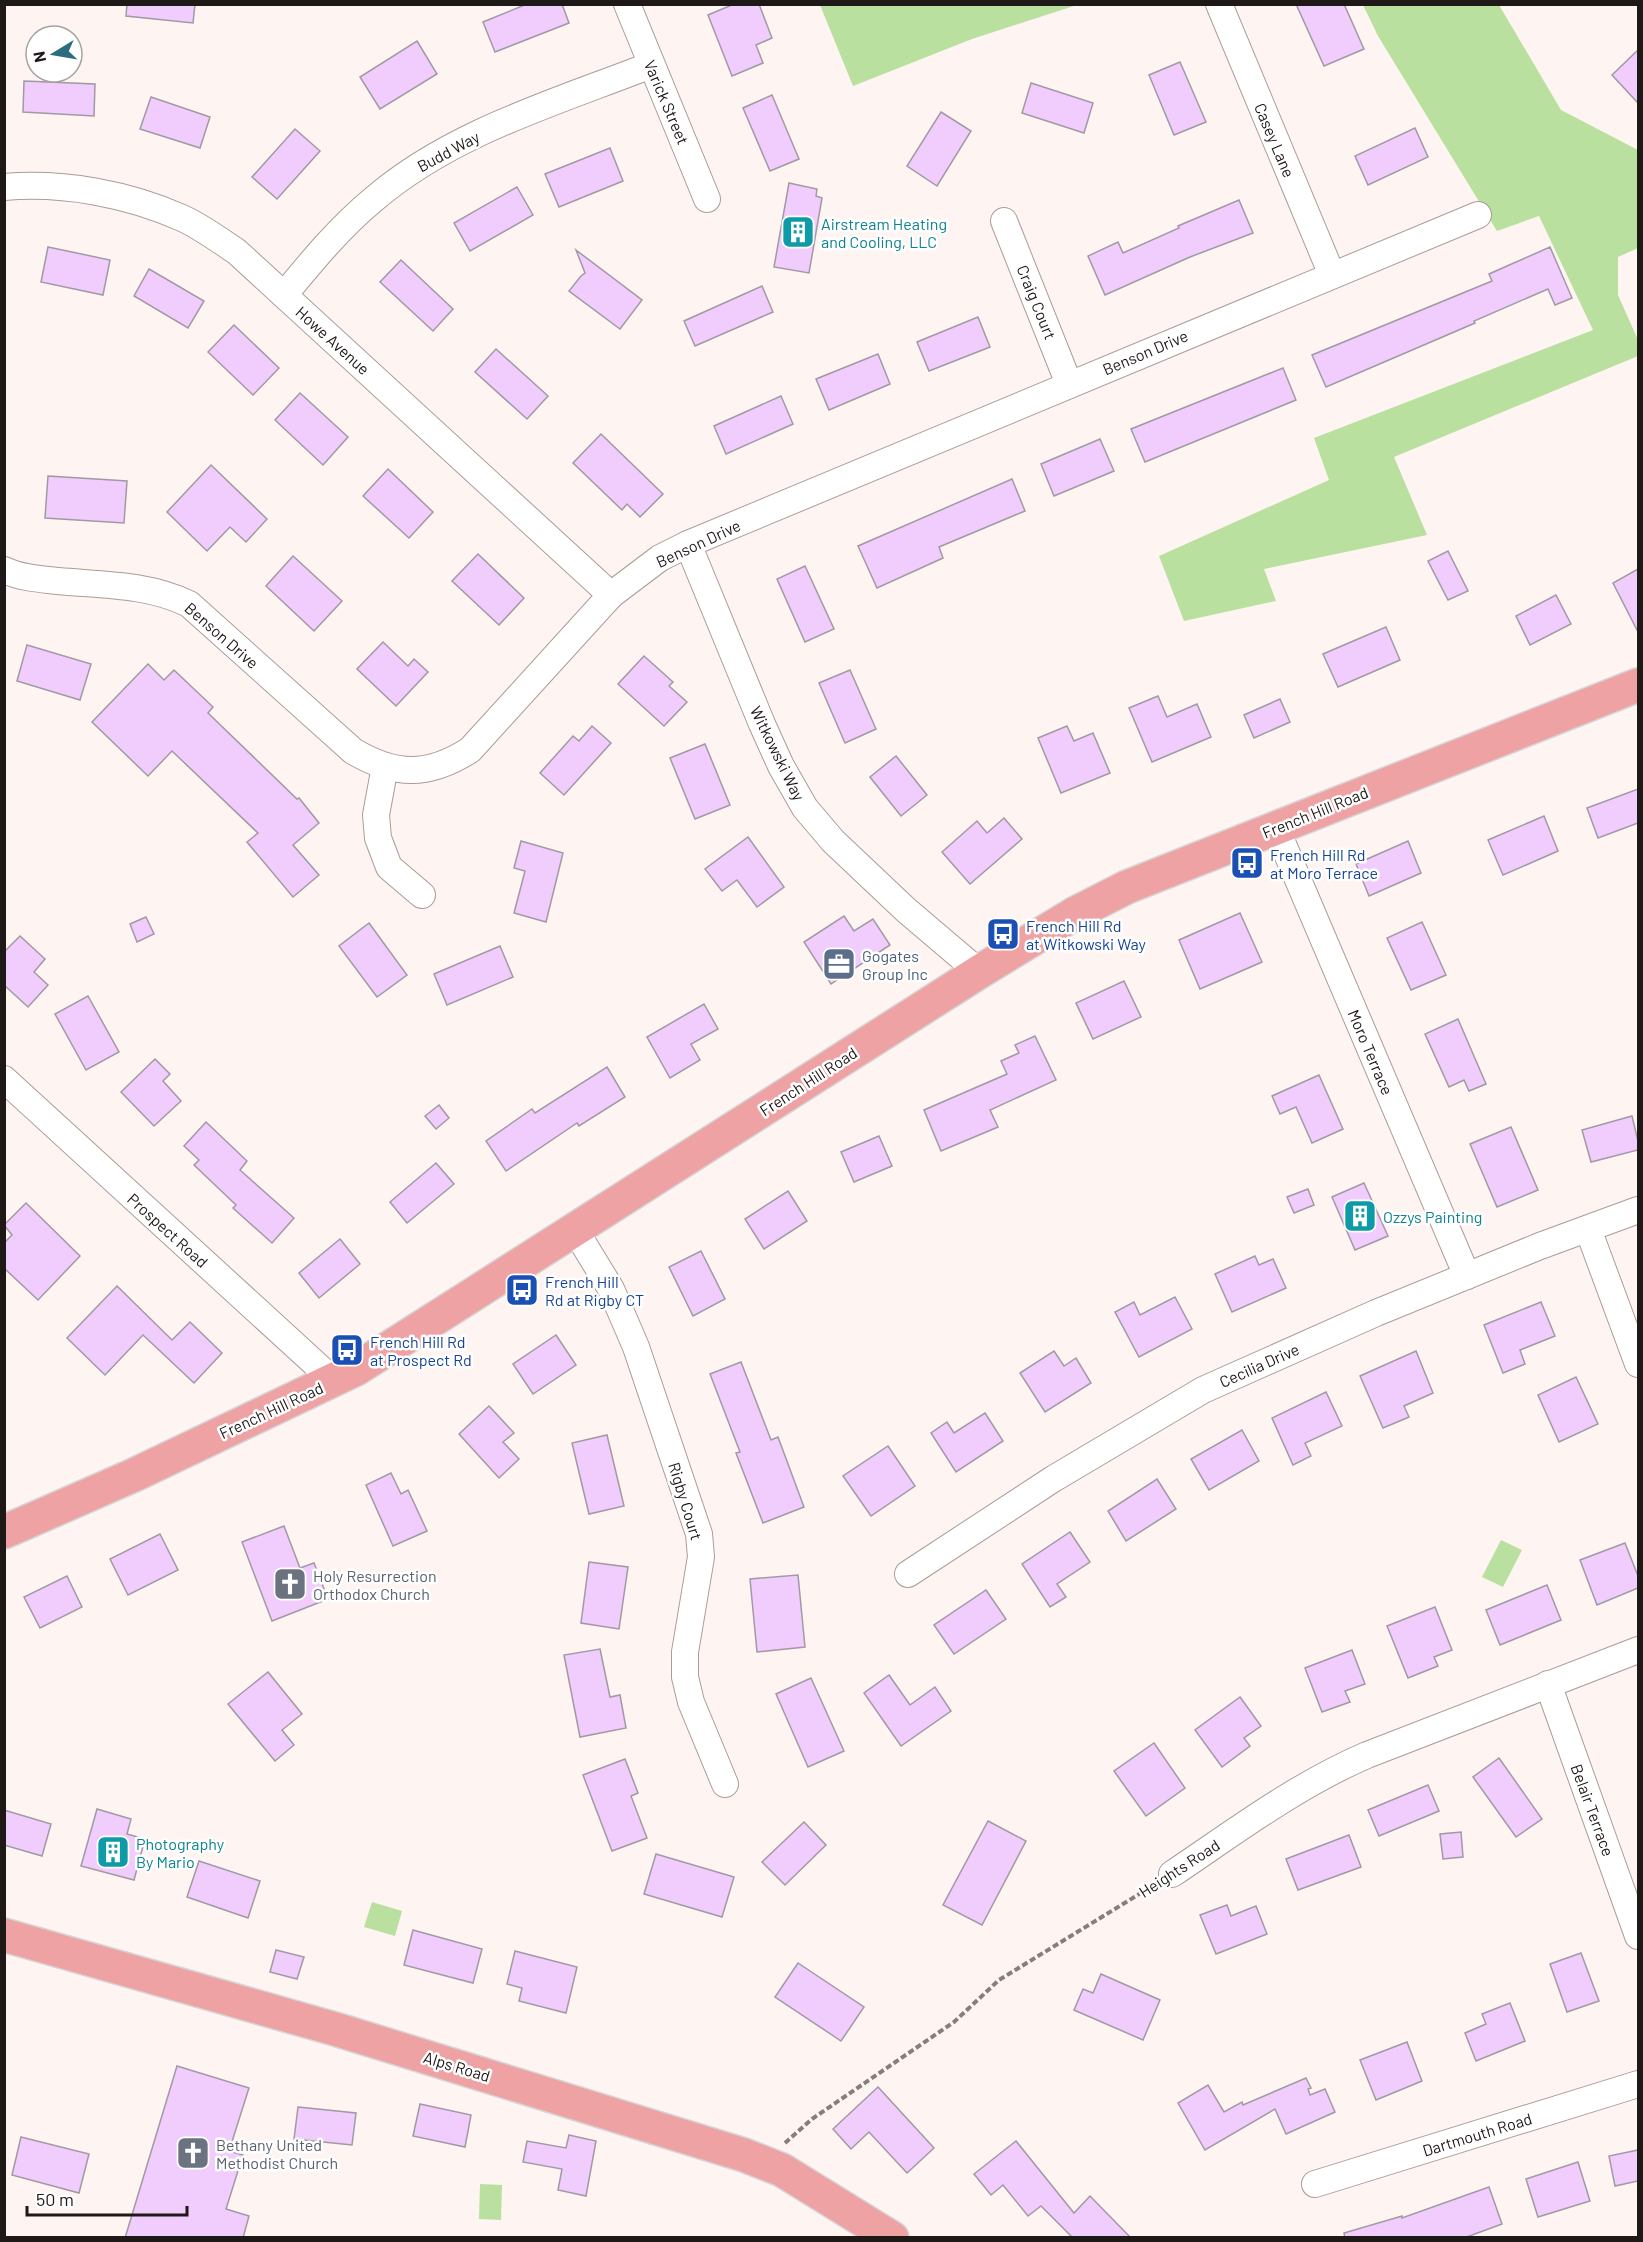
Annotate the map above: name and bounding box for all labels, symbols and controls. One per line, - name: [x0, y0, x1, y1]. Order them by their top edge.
- north arrow: [24, 24, 84, 84]
- text: N: [28, 50, 49, 64]
- street label: Varick Street: [641, 57, 693, 147]
- street label: Casey Lane: [1251, 100, 1299, 180]
- street label: Budd Way: [414, 126, 483, 175]
- building icon: Airstream Heating and Cooling, LLC: [780, 214, 816, 250]
- place label: Airstream Heating and Cooling, LLC: [821, 214, 947, 251]
- street label: Craig Court: [1014, 262, 1060, 342]
- street label: Howe Avenue: [292, 302, 374, 378]
- street label: Benson Drive: [1099, 325, 1191, 379]
- street label: Benson Drive: [653, 515, 743, 571]
- street label: Benson Drive: [181, 598, 263, 672]
- street label: Witkowski Way: [747, 703, 809, 804]
- street label: French Hill Road: [1259, 782, 1371, 842]
- bus stop icon: French Hill Rd at Moro Terrace: [1229, 845, 1265, 881]
- place label: French Hill Rd at Moro Terrace: [1270, 845, 1378, 882]
- bus stop icon: French Hill Rd at Witkowski Way: [985, 916, 1021, 952]
- place label: French Hill Rd at Witkowski Way: [1026, 916, 1147, 953]
- office icon: Gogates Group Inc: [821, 946, 857, 982]
- place label: Gogates Group Inc: [862, 946, 928, 983]
- street label: Moro Terrace: [1344, 1006, 1398, 1098]
- street label: French Hill Road: [756, 1042, 860, 1120]
- street label: Prospect Road: [124, 1189, 212, 1271]
- building icon: Ozzys Painting: [1342, 1198, 1378, 1234]
- place label: Ozzys Painting: [1383, 1207, 1482, 1226]
- bus stop icon: French Hill Rd at Rigby CT: [504, 1272, 540, 1308]
- place label: French Hill Rd at Rigby CT: [545, 1272, 644, 1309]
- bus stop icon: French Hill Rd at Prospect Rd: [329, 1332, 365, 1368]
- place label: French Hill Rd at Prospect Rd: [370, 1332, 472, 1369]
- street label: Cecilia Drive: [1216, 1339, 1302, 1391]
- street label: French Hill Road: [216, 1378, 326, 1442]
- street label: Rigby Court: [665, 1460, 707, 1542]
- church icon: Holy Resurrection Orthodox Church: [272, 1566, 308, 1602]
- place label: Holy Resurrection Orthodox Church: [313, 1566, 437, 1603]
- street label: Belair Terrace: [1568, 1761, 1618, 1859]
- building icon: Photography By Mario: [95, 1834, 131, 1870]
- place label: Photography By Mario: [136, 1834, 225, 1871]
- street label: Heights Road: [1135, 1835, 1223, 1901]
- street label: Alps Road: [421, 2047, 493, 2085]
- street label: Dartmouth Road: [1420, 2108, 1534, 2160]
- church icon: Bethany United Methodist Church: [175, 2135, 211, 2171]
- place label: Bethany United Methodist Church: [216, 2135, 338, 2172]
- scale bar: [27, 2179, 188, 2217]
- text: 50 m: [36, 2188, 74, 2210]

